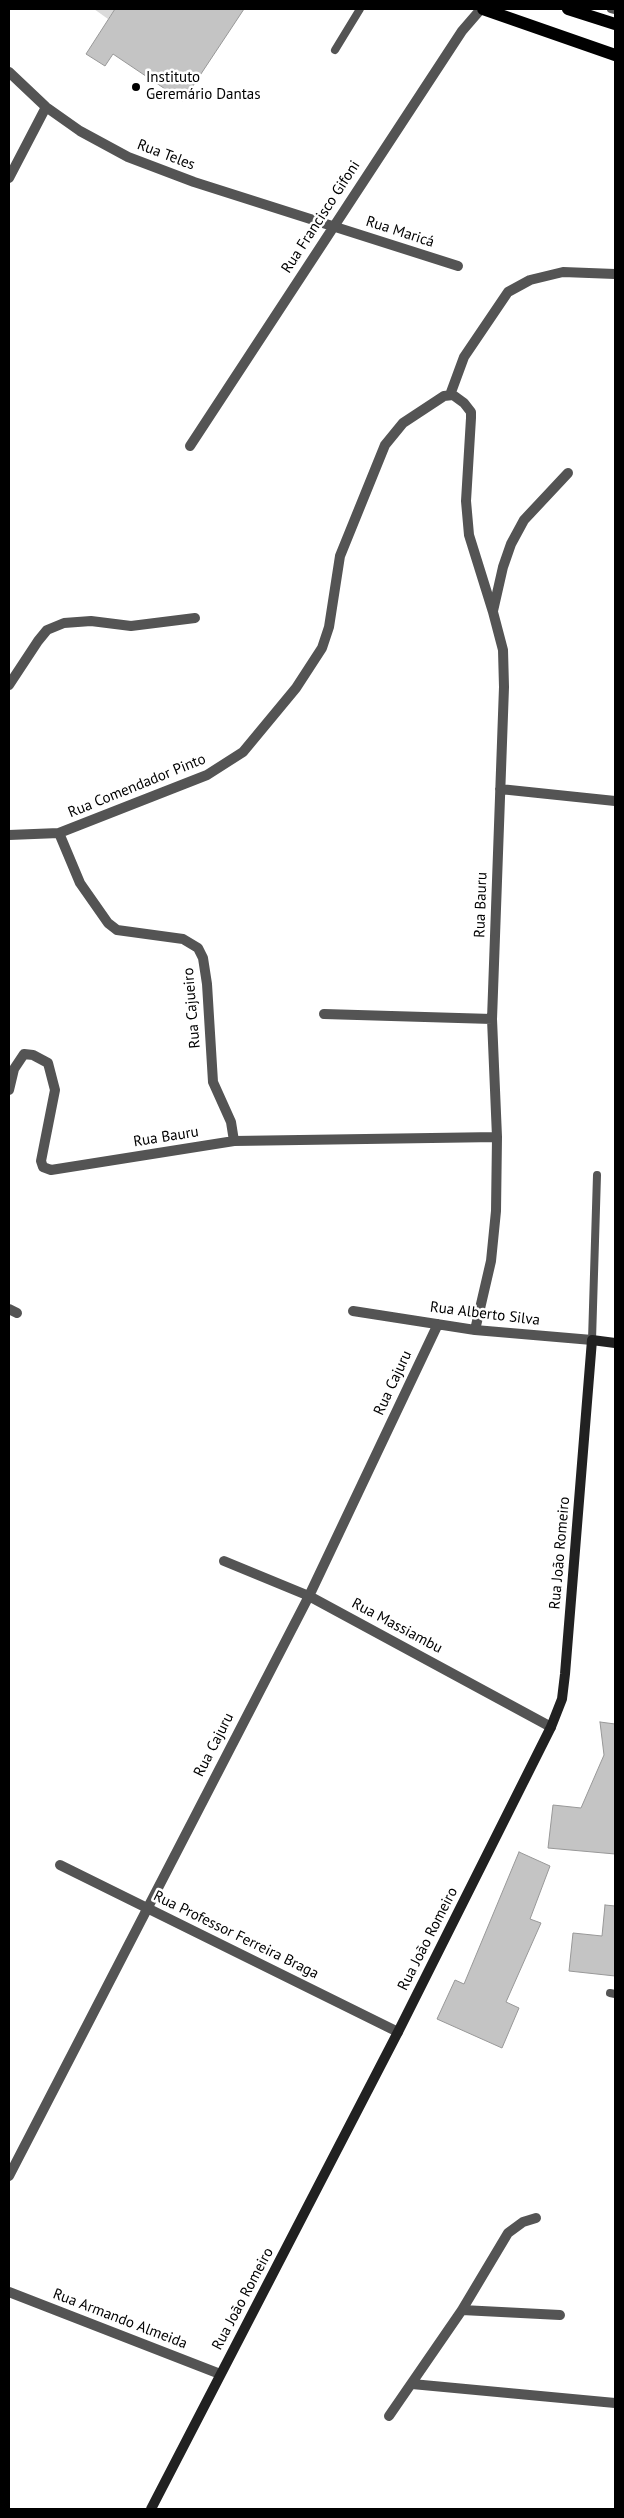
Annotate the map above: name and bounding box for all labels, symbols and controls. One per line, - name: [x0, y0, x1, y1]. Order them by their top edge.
- place label: Instituto Geremário Dantas: [146, 69, 261, 104]
- marker: Instituto Geremário Dantas: [130, 81, 142, 93]
- street label: Rua Teles: [134, 136, 198, 174]
- street label: Rua Francisco Gifoni: [278, 157, 364, 277]
- street label: Rua Maricá: [363, 212, 437, 252]
- street label: Rua Comendador Pinto: [66, 750, 208, 822]
- street label: Rua Bauru: [471, 872, 491, 938]
- street label: Rua Cajueiro: [180, 967, 204, 1049]
- street label: Rua Bauru: [132, 1123, 200, 1151]
- street label: Rua Alberto Silva: [429, 1298, 541, 1330]
- street label: Rua Cajuru: [370, 1348, 416, 1418]
- street label: Rua João Romeiro: [546, 1496, 574, 1610]
- street label: Rua Massiambu: [349, 1595, 445, 1657]
- street label: Rua Cajuru: [190, 1710, 238, 1780]
- street label: Rua João Romeiro: [394, 1884, 462, 1994]
- street label: Rua Professor Ferreira Braga: [150, 1887, 322, 1983]
- street label: Rua João Romeiro: [208, 2245, 278, 2353]
- street label: Rua Armando Almeida: [50, 2285, 190, 2353]

